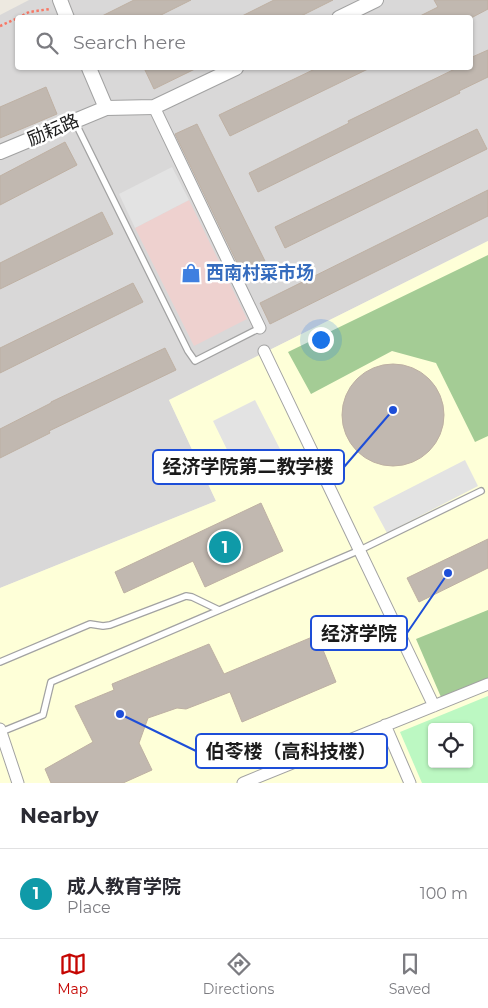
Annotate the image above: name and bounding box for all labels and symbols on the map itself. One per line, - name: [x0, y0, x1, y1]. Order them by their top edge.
- street label: 励耘路: [24, 109, 82, 151]
- shop icon: 西南村菜市场: [180, 262, 202, 284]
- place label: 西南村菜市场: [206, 262, 314, 284]
- your location: [308, 327, 334, 353]
- callout: 经济学院第二教学楼: [153, 450, 344, 484]
- text: 经济学院第二教学楼: [162, 455, 334, 478]
- pin: 1: [209, 528, 241, 566]
- callout: 经济学院: [311, 616, 407, 650]
- text: 经济学院: [321, 622, 397, 645]
- callout: 伯苓楼（高科技楼）: [196, 734, 387, 768]
- text: 伯苓楼（高科技楼）: [205, 740, 377, 763]

